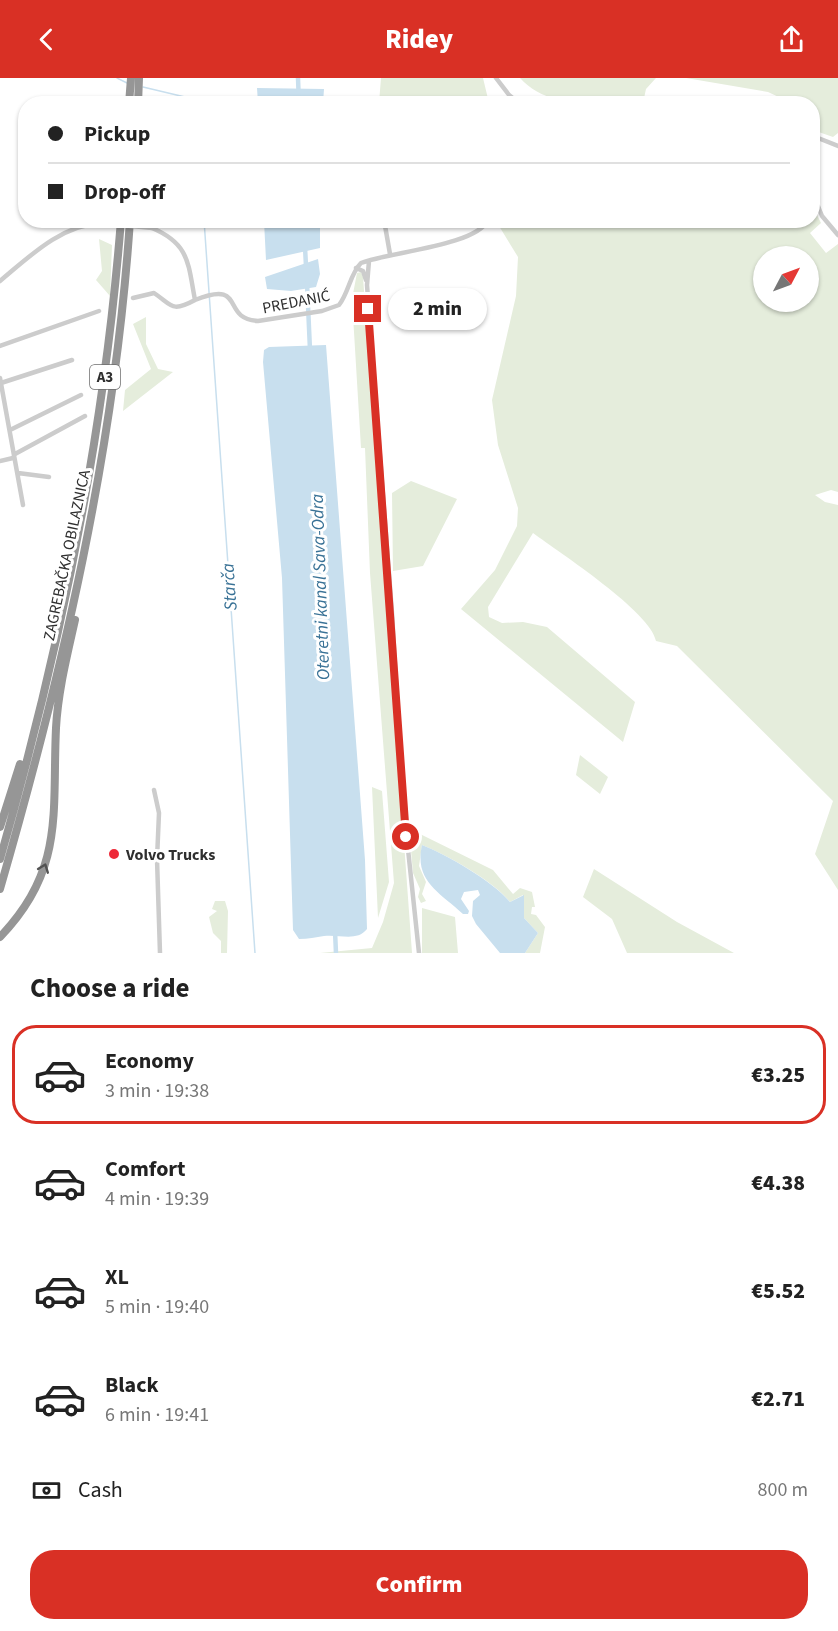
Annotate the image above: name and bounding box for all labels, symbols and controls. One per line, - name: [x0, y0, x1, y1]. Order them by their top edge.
- text: Ridey: [385, 20, 453, 59]
- icon: back: [30, 23, 63, 56]
- icon: share: [775, 23, 808, 56]
- text: Pickup: [84, 118, 150, 150]
- text: Drop-off: [84, 176, 165, 208]
- north arrow: [753, 246, 819, 312]
- map controls: [753, 246, 819, 312]
- street label: PREDANIĆ: [260, 285, 332, 319]
- callout: 2 min: [389, 288, 488, 330]
- route end: [354, 295, 381, 322]
- text: 2 min: [413, 295, 462, 323]
- road number: A3: [90, 365, 120, 389]
- street label: ZAGREBAČKA OBILAZNICA: [38, 467, 96, 643]
- water label: Oteretni kanal Sava-Odra: [305, 493, 336, 681]
- water label: Starča: [215, 562, 244, 612]
- route start: [392, 823, 419, 850]
- place label: Volvo Trucks: [125, 844, 215, 866]
- marker: Volvo Trucks: [107, 847, 121, 861]
- one-way arrow: [37, 864, 49, 875]
- text: Choose a ride: [30, 969, 190, 1008]
- text: Economy: [105, 1045, 194, 1077]
- icon: car: [33, 1048, 87, 1102]
- text: €3.25: [751, 1059, 805, 1091]
- text: 3 min · 19:38: [105, 1077, 209, 1105]
- text: Comfort: [105, 1153, 186, 1185]
- icon: car: [33, 1156, 87, 1210]
- text: €4.38: [751, 1167, 805, 1199]
- text: 4 min · 19:39: [105, 1185, 209, 1213]
- text: XL: [105, 1261, 129, 1293]
- icon: car: [33, 1264, 87, 1318]
- text: €5.52: [751, 1275, 805, 1307]
- text: 5 min · 19:40: [105, 1293, 209, 1321]
- text: Black: [105, 1369, 159, 1401]
- icon: car: [33, 1372, 87, 1426]
- text: €2.71: [751, 1383, 805, 1415]
- text: 6 min · 19:41: [105, 1401, 209, 1429]
- icon: cash: [30, 1474, 63, 1507]
- text: Cash: [78, 1474, 123, 1506]
- text: 800 m: [758, 1476, 808, 1504]
- button: Confirm: [30, 1550, 808, 1619]

